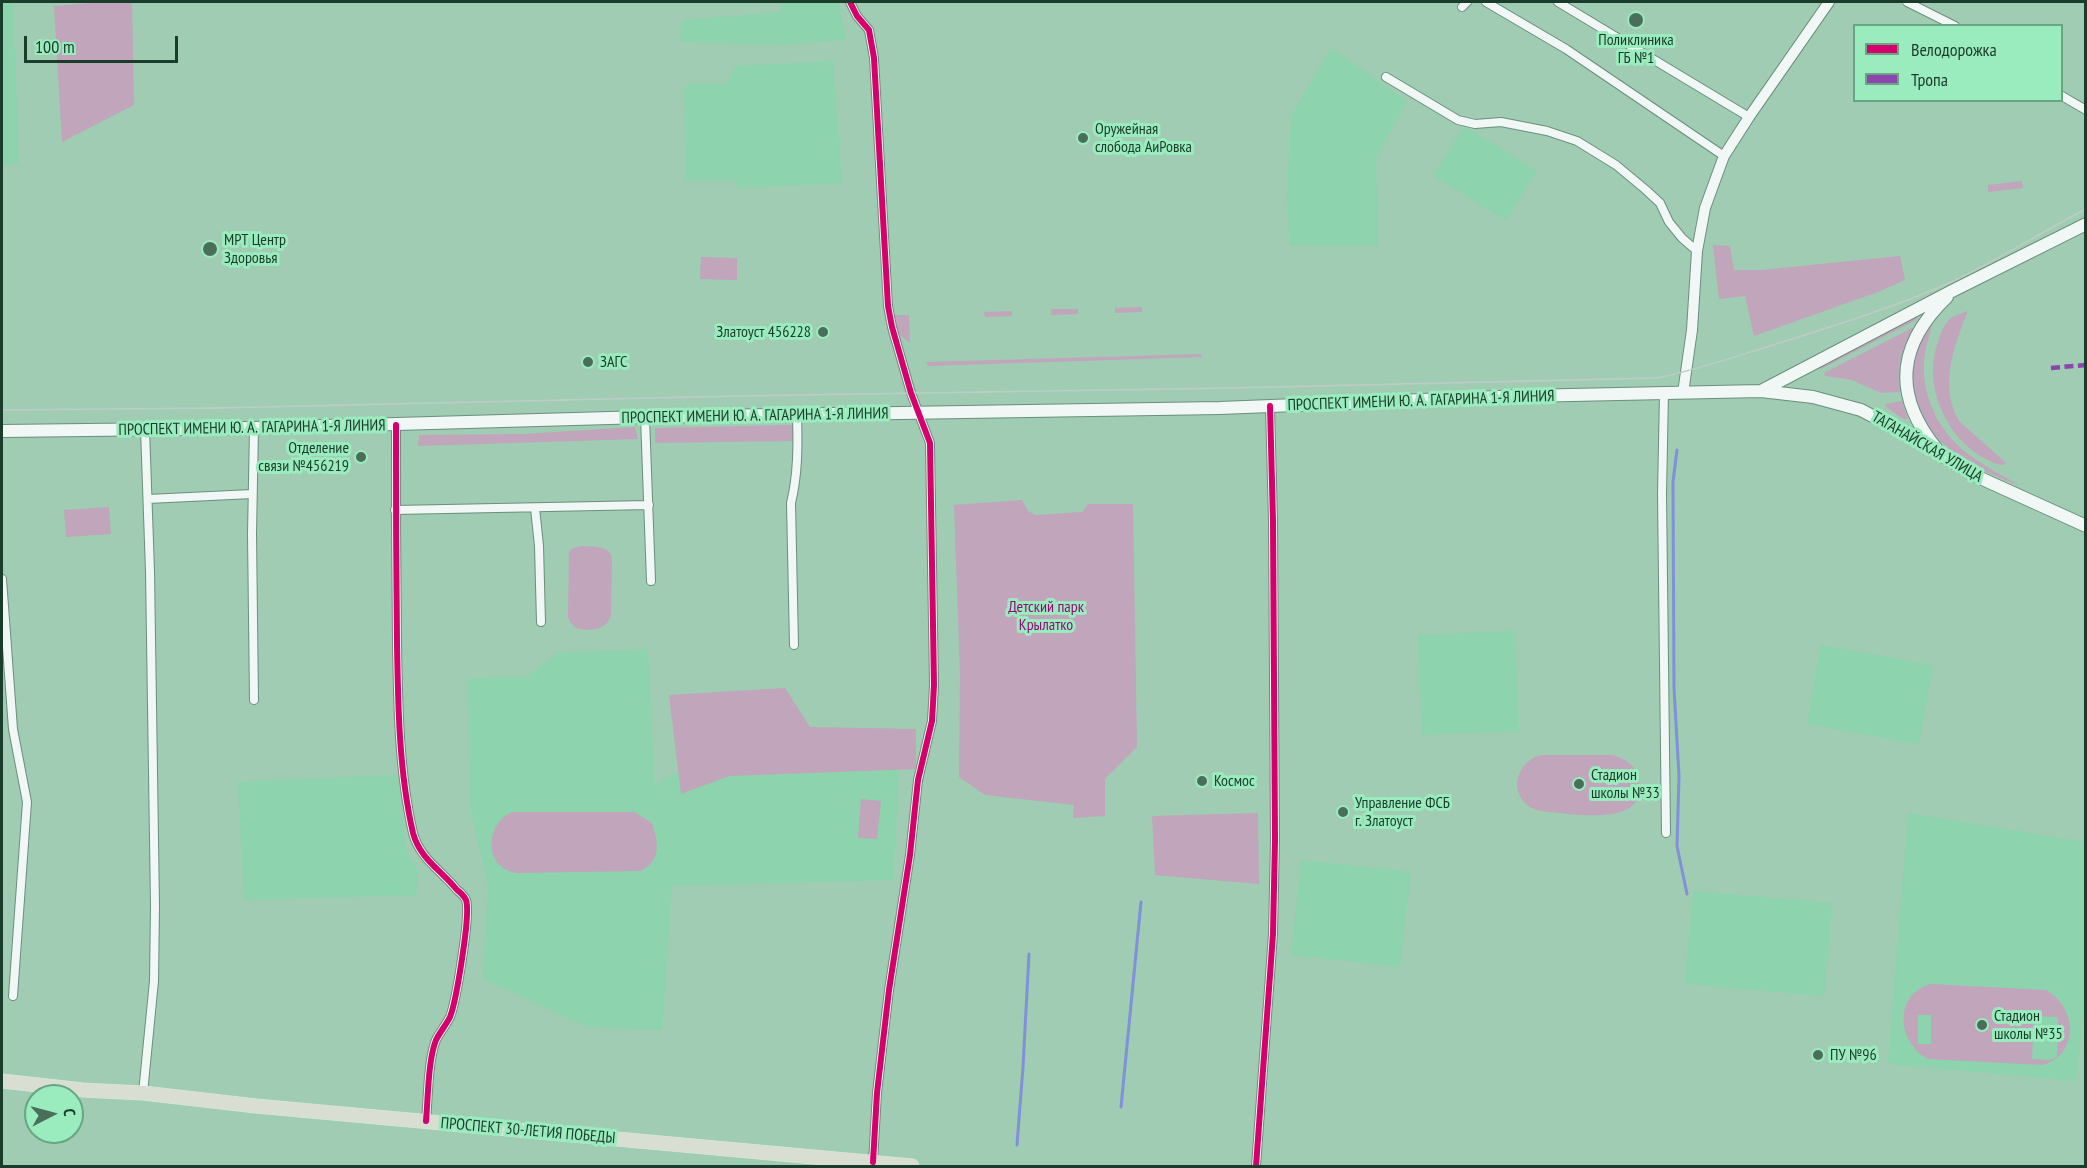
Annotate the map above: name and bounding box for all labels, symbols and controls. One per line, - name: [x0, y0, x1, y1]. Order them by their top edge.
- marker: Поликлиника ГБ №1: [1627, 11, 1645, 29]
- scale bar: [27, 24, 182, 62]
- legend: [1853, 24, 2063, 102]
- place label: Поликлиника ГБ №1: [1598, 30, 1674, 68]
- text: 100 m: [35, 35, 75, 58]
- text: Велодорожка: [1911, 38, 1997, 61]
- text: Тропа: [1911, 68, 1948, 91]
- place label: Оружейная слобода АиРовка: [1095, 119, 1192, 157]
- marker: Оружейная слобода АиРовка: [1076, 131, 1090, 145]
- place label: МРТ Центр Здоровья: [224, 230, 286, 268]
- marker: МРТ Центр Здоровья: [201, 240, 219, 258]
- place label: Златоуст 456228: [716, 322, 811, 342]
- marker: Златоуст 456228: [816, 325, 830, 339]
- place label: ЗАГС: [600, 352, 627, 372]
- marker: ЗАГС: [581, 355, 595, 369]
- street label: ПРОСПЕКТ ИМЕНИ Ю. А. ГАГАРИНА 1-Я ЛИНИЯ: [1287, 387, 1555, 415]
- street label: ПРОСПЕКТ ИМЕНИ Ю. А. ГАГАРИНА 1-Я ЛИНИЯ: [621, 404, 889, 428]
- street label: ТАГАНАЙСКАЯ УЛИЦА: [1868, 407, 1986, 487]
- street label: ПРОСПЕКТ ИМЕНИ Ю. А. ГАГАРИНА 1-Я ЛИНИЯ: [118, 416, 386, 440]
- place label: Отделение связи №456219: [258, 438, 349, 476]
- marker: Отделение связи №456219: [354, 450, 368, 464]
- park label: Детский парк Крылатко: [1008, 597, 1084, 635]
- place label: Стадион школы №33: [1591, 765, 1660, 803]
- place label: Космос: [1214, 771, 1255, 791]
- marker: Космос: [1195, 774, 1209, 788]
- marker: Стадион школы №33: [1572, 777, 1586, 791]
- place label: Управление ФСБ г. Златоуст: [1355, 793, 1450, 831]
- marker: Управление ФСБ г. Златоуст: [1336, 805, 1350, 819]
- place label: Стадион школы №35: [1994, 1006, 2063, 1044]
- marker: Стадион школы №35: [1975, 1018, 1989, 1032]
- place label: ПУ №96: [1830, 1045, 1877, 1065]
- marker: ПУ №96: [1811, 1048, 1825, 1062]
- north arrow: [24, 1084, 84, 1144]
- text: С: [60, 1108, 80, 1117]
- street label: ПРОСПЕКТ 30-ЛЕТИЯ ПОБЕДЫ: [440, 1114, 616, 1148]

